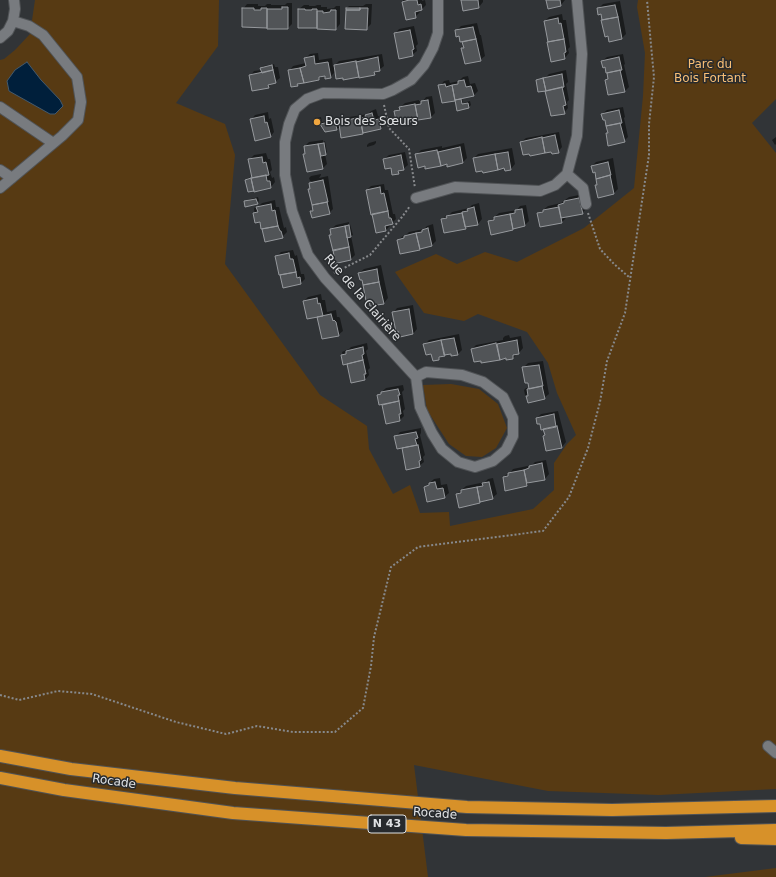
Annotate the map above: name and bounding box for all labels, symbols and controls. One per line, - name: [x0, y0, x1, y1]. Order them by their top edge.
- park label: Parc du Bois Fortant: [674, 58, 746, 86]
- place label: Bois des Sœurs: [325, 115, 418, 129]
- marker: Bois des Sœurs: [312, 117, 322, 127]
- street label: Rue de la Clairière: [320, 252, 404, 344]
- street label: Rocade: [91, 772, 137, 792]
- street label: Rocade: [413, 805, 457, 823]
- road number: N 43: [368, 815, 406, 833]

